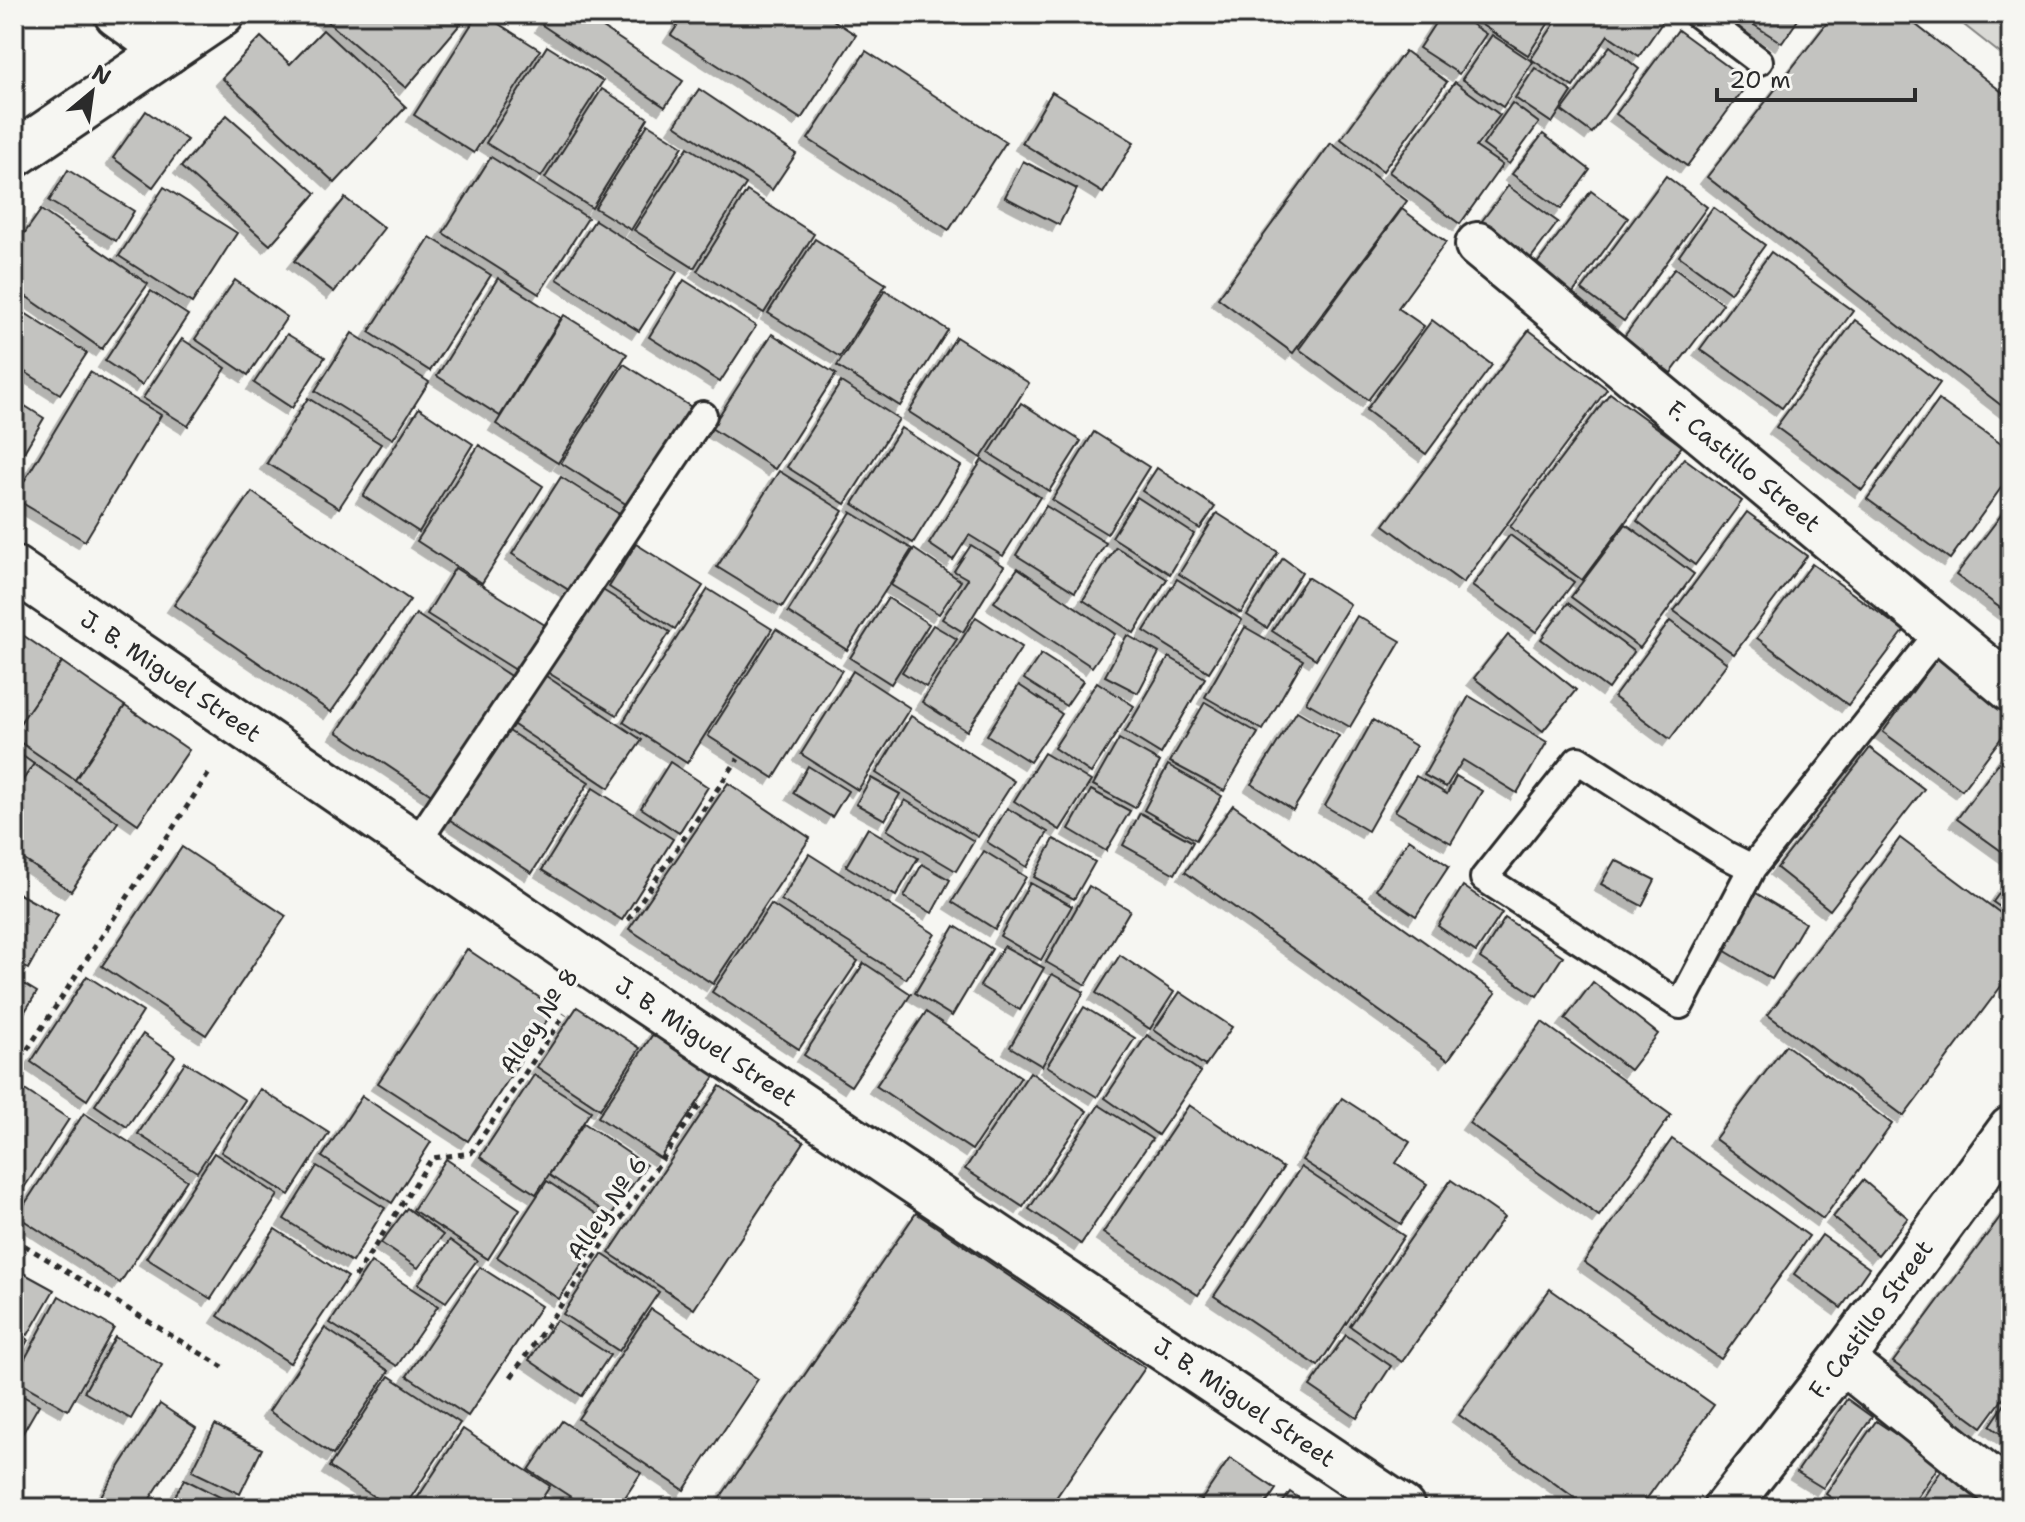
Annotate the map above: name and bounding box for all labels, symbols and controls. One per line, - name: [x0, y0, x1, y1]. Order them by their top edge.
- north arrow: [52, 52, 132, 132]
- scale bar: [1717, 52, 1915, 102]
- text: N: [87, 58, 116, 92]
- text: 20 m: [1729, 64, 1791, 96]
- street label: F. Castillo Street: [1661, 393, 1827, 540]
- street label: J. B. Miguel Street: [74, 603, 267, 750]
- street label: Alley № 8: [492, 962, 586, 1080]
- street label: J. B. Miguel Street: [609, 969, 803, 1114]
- street label: Alley № 6: [559, 1149, 655, 1267]
- street label: F. Castillo Street: [1802, 1234, 1940, 1405]
- street label: J. B. Miguel Street: [1147, 1330, 1341, 1475]

